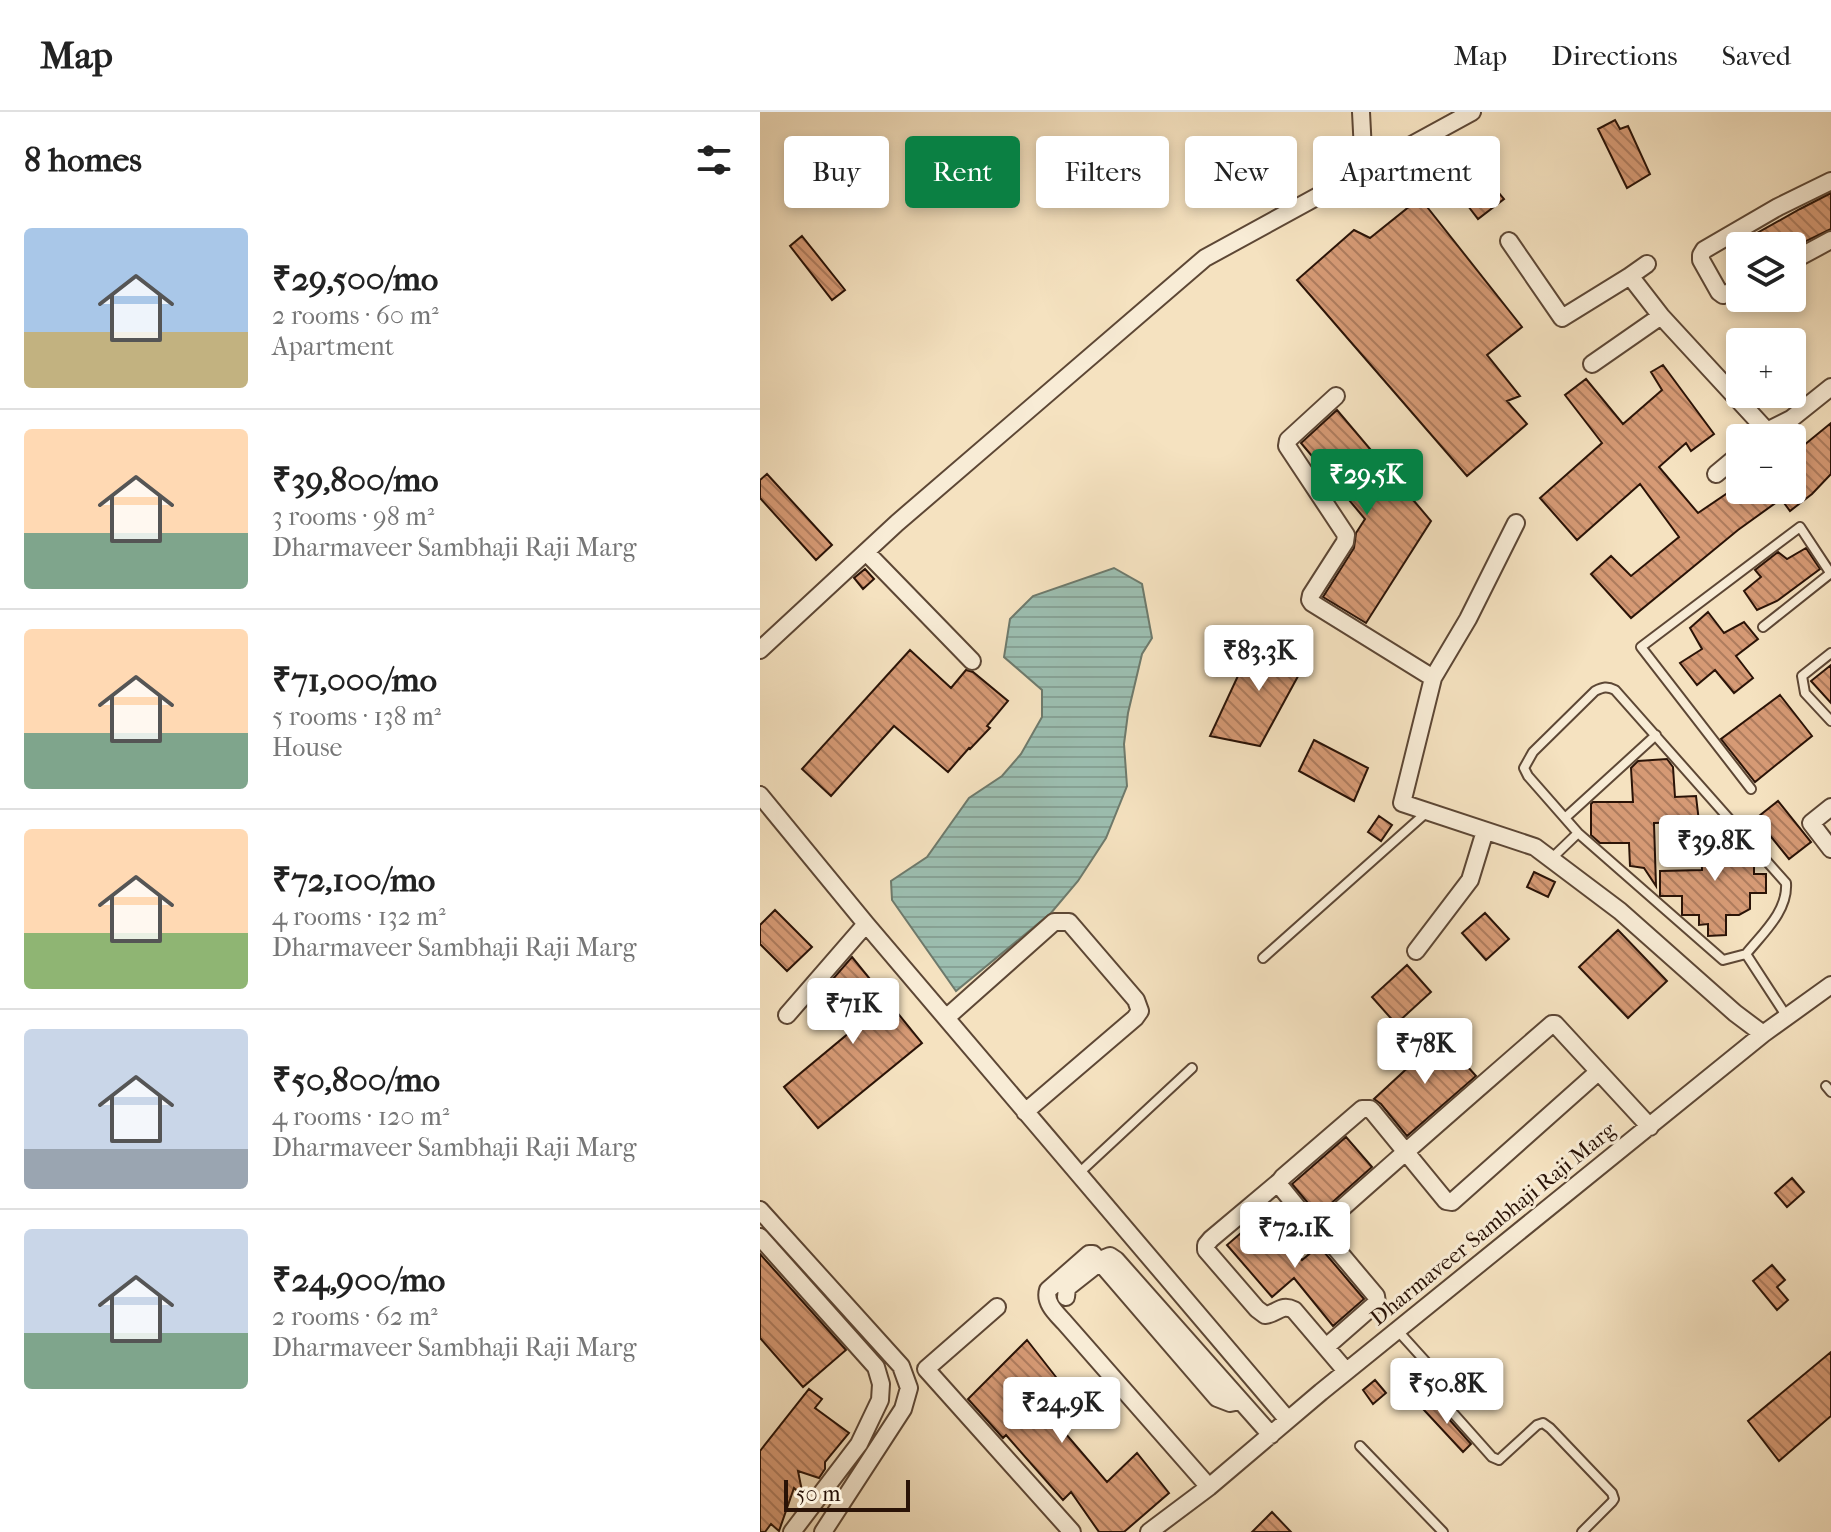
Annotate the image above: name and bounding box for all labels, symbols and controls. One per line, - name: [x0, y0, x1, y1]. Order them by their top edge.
- text: Map: [40, 33, 113, 78]
- text: Map: [1454, 39, 1507, 72]
- text: Directions: [1551, 39, 1678, 72]
- text: Saved: [1722, 39, 1791, 72]
- chip: Buy: [784, 136, 889, 208]
- chip: Rent: [905, 136, 1020, 208]
- chip: Filters: [1036, 136, 1169, 208]
- chip: New: [1185, 136, 1297, 208]
- chip: Apartment: [1313, 136, 1500, 208]
- icon: filters: [692, 138, 736, 182]
- text: 8 homes: [24, 140, 142, 180]
- map controls: [1726, 232, 1806, 504]
- button: layers: [1726, 232, 1806, 312]
- text: ₹29,500/mo: [272, 259, 438, 299]
- icon: home: [88, 260, 184, 356]
- text: 2 rooms · 60 m²: [272, 300, 439, 331]
- button: +: [1726, 328, 1806, 408]
- text: Apartment: [272, 331, 394, 362]
- button: −: [1726, 424, 1806, 504]
- pin: ₹29.5K: [1302, 449, 1432, 517]
- text: ₹29.5K: [1329, 459, 1405, 490]
- text: ₹39,800/mo: [272, 460, 439, 500]
- icon: home: [88, 461, 184, 557]
- text: 3 rooms · 98 m²: [272, 501, 434, 532]
- text: Dharmaveer Sambhaji Raji Marg: [272, 532, 636, 563]
- pin: ₹83.3K: [1194, 625, 1324, 693]
- text: ₹83.3K: [1222, 635, 1296, 666]
- text: ₹71,000/mo: [272, 660, 437, 700]
- icon: home: [88, 661, 184, 757]
- text: 5 rooms · 138 m²: [272, 701, 441, 732]
- text: House: [272, 732, 342, 763]
- pin: ₹39.8K: [1650, 815, 1780, 883]
- text: ₹39.8K: [1677, 825, 1753, 856]
- text: ₹72,100/mo: [272, 860, 435, 900]
- icon: home: [88, 861, 184, 957]
- text: 4 rooms · 132 m²: [272, 901, 446, 932]
- text: Dharmaveer Sambhaji Raji Marg: [272, 932, 636, 963]
- pin: ₹71K: [806, 978, 900, 1046]
- text: ₹71K: [825, 988, 881, 1019]
- pin: ₹78K: [1378, 1018, 1472, 1086]
- text: ₹78K: [1395, 1028, 1455, 1059]
- text: ₹50,800/mo: [272, 1060, 440, 1100]
- icon: home: [88, 1061, 184, 1157]
- text: 4 rooms · 120 m²: [272, 1101, 449, 1132]
- street label: Dharmaveer Sambhaji Raji Marg: [1365, 1117, 1621, 1331]
- text: Dharmaveer Sambhaji Raji Marg: [272, 1132, 636, 1163]
- pin: ₹72.1K: [1230, 1202, 1360, 1270]
- text: ₹72.1K: [1258, 1212, 1332, 1243]
- text: ₹24,900/mo: [272, 1260, 445, 1300]
- icon: home: [88, 1261, 184, 1357]
- text: 2 rooms · 62 m²: [272, 1301, 438, 1332]
- text: Dharmaveer Sambhaji Raji Marg: [272, 1332, 636, 1363]
- pin: ₹50.8K: [1382, 1358, 1512, 1426]
- text: ₹50.8K: [1408, 1368, 1486, 1399]
- pin: ₹24.9K: [997, 1377, 1127, 1445]
- text: ₹24.9K: [1021, 1387, 1103, 1418]
- scale bar: [784, 1476, 910, 1512]
- text: 50 m: [796, 1481, 841, 1507]

